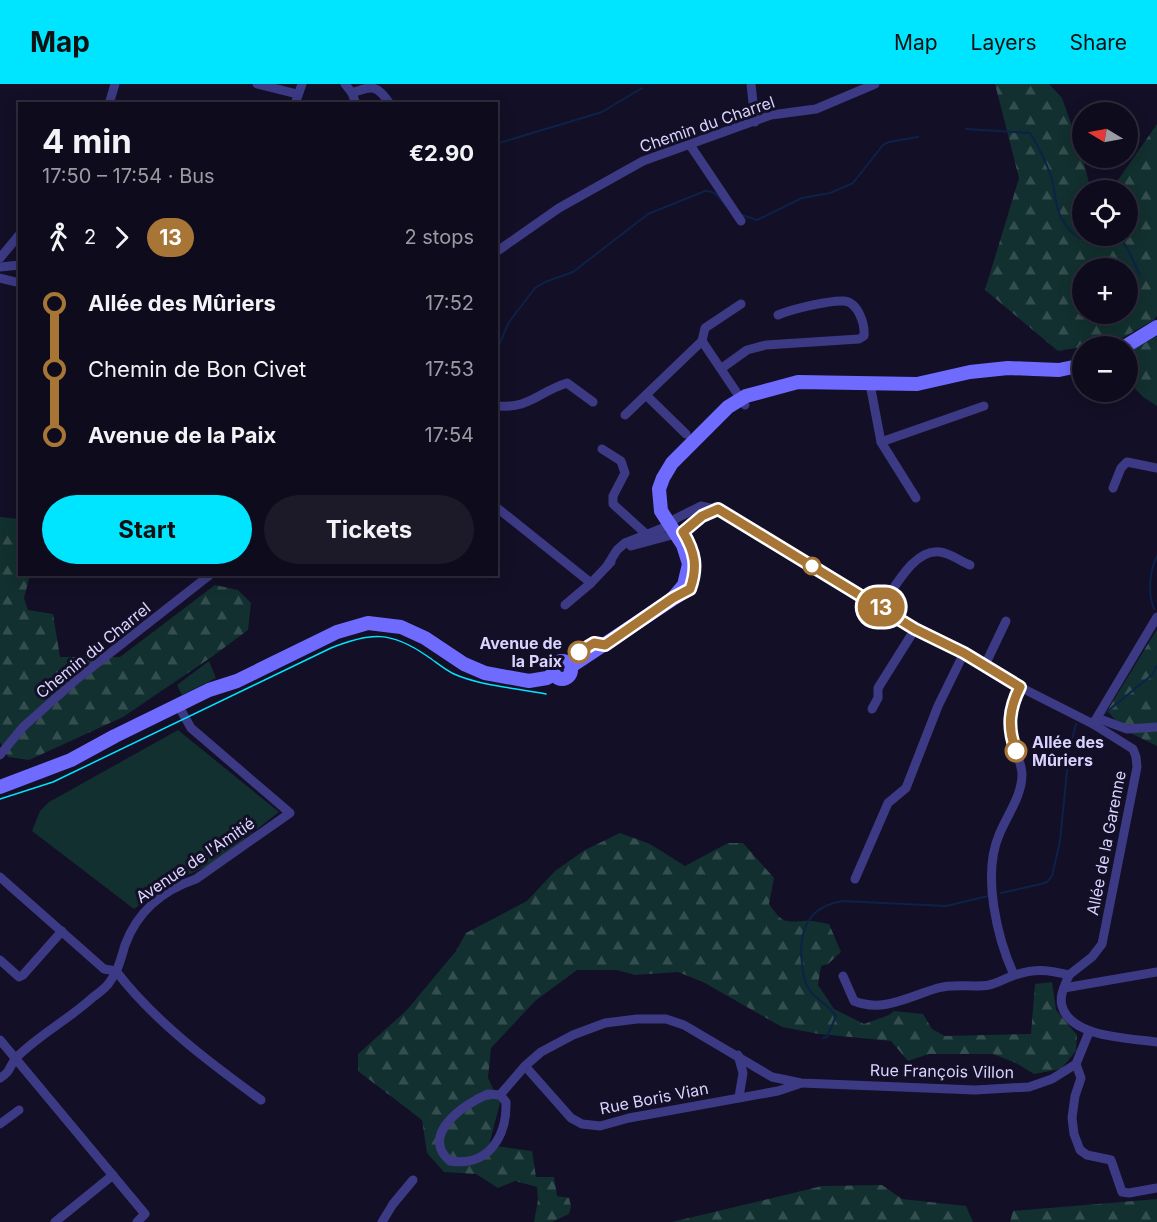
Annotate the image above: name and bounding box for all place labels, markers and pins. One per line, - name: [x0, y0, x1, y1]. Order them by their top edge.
- unlabelled marker: [803, 557, 821, 575]
- place label: Avenue de la Paix: [479, 633, 562, 671]
- marker: Avenue de la Paix: [568, 641, 590, 663]
- place label: Allée des Mûriers: [1032, 732, 1104, 770]
- marker: Allée des Mûriers: [1005, 740, 1027, 762]

